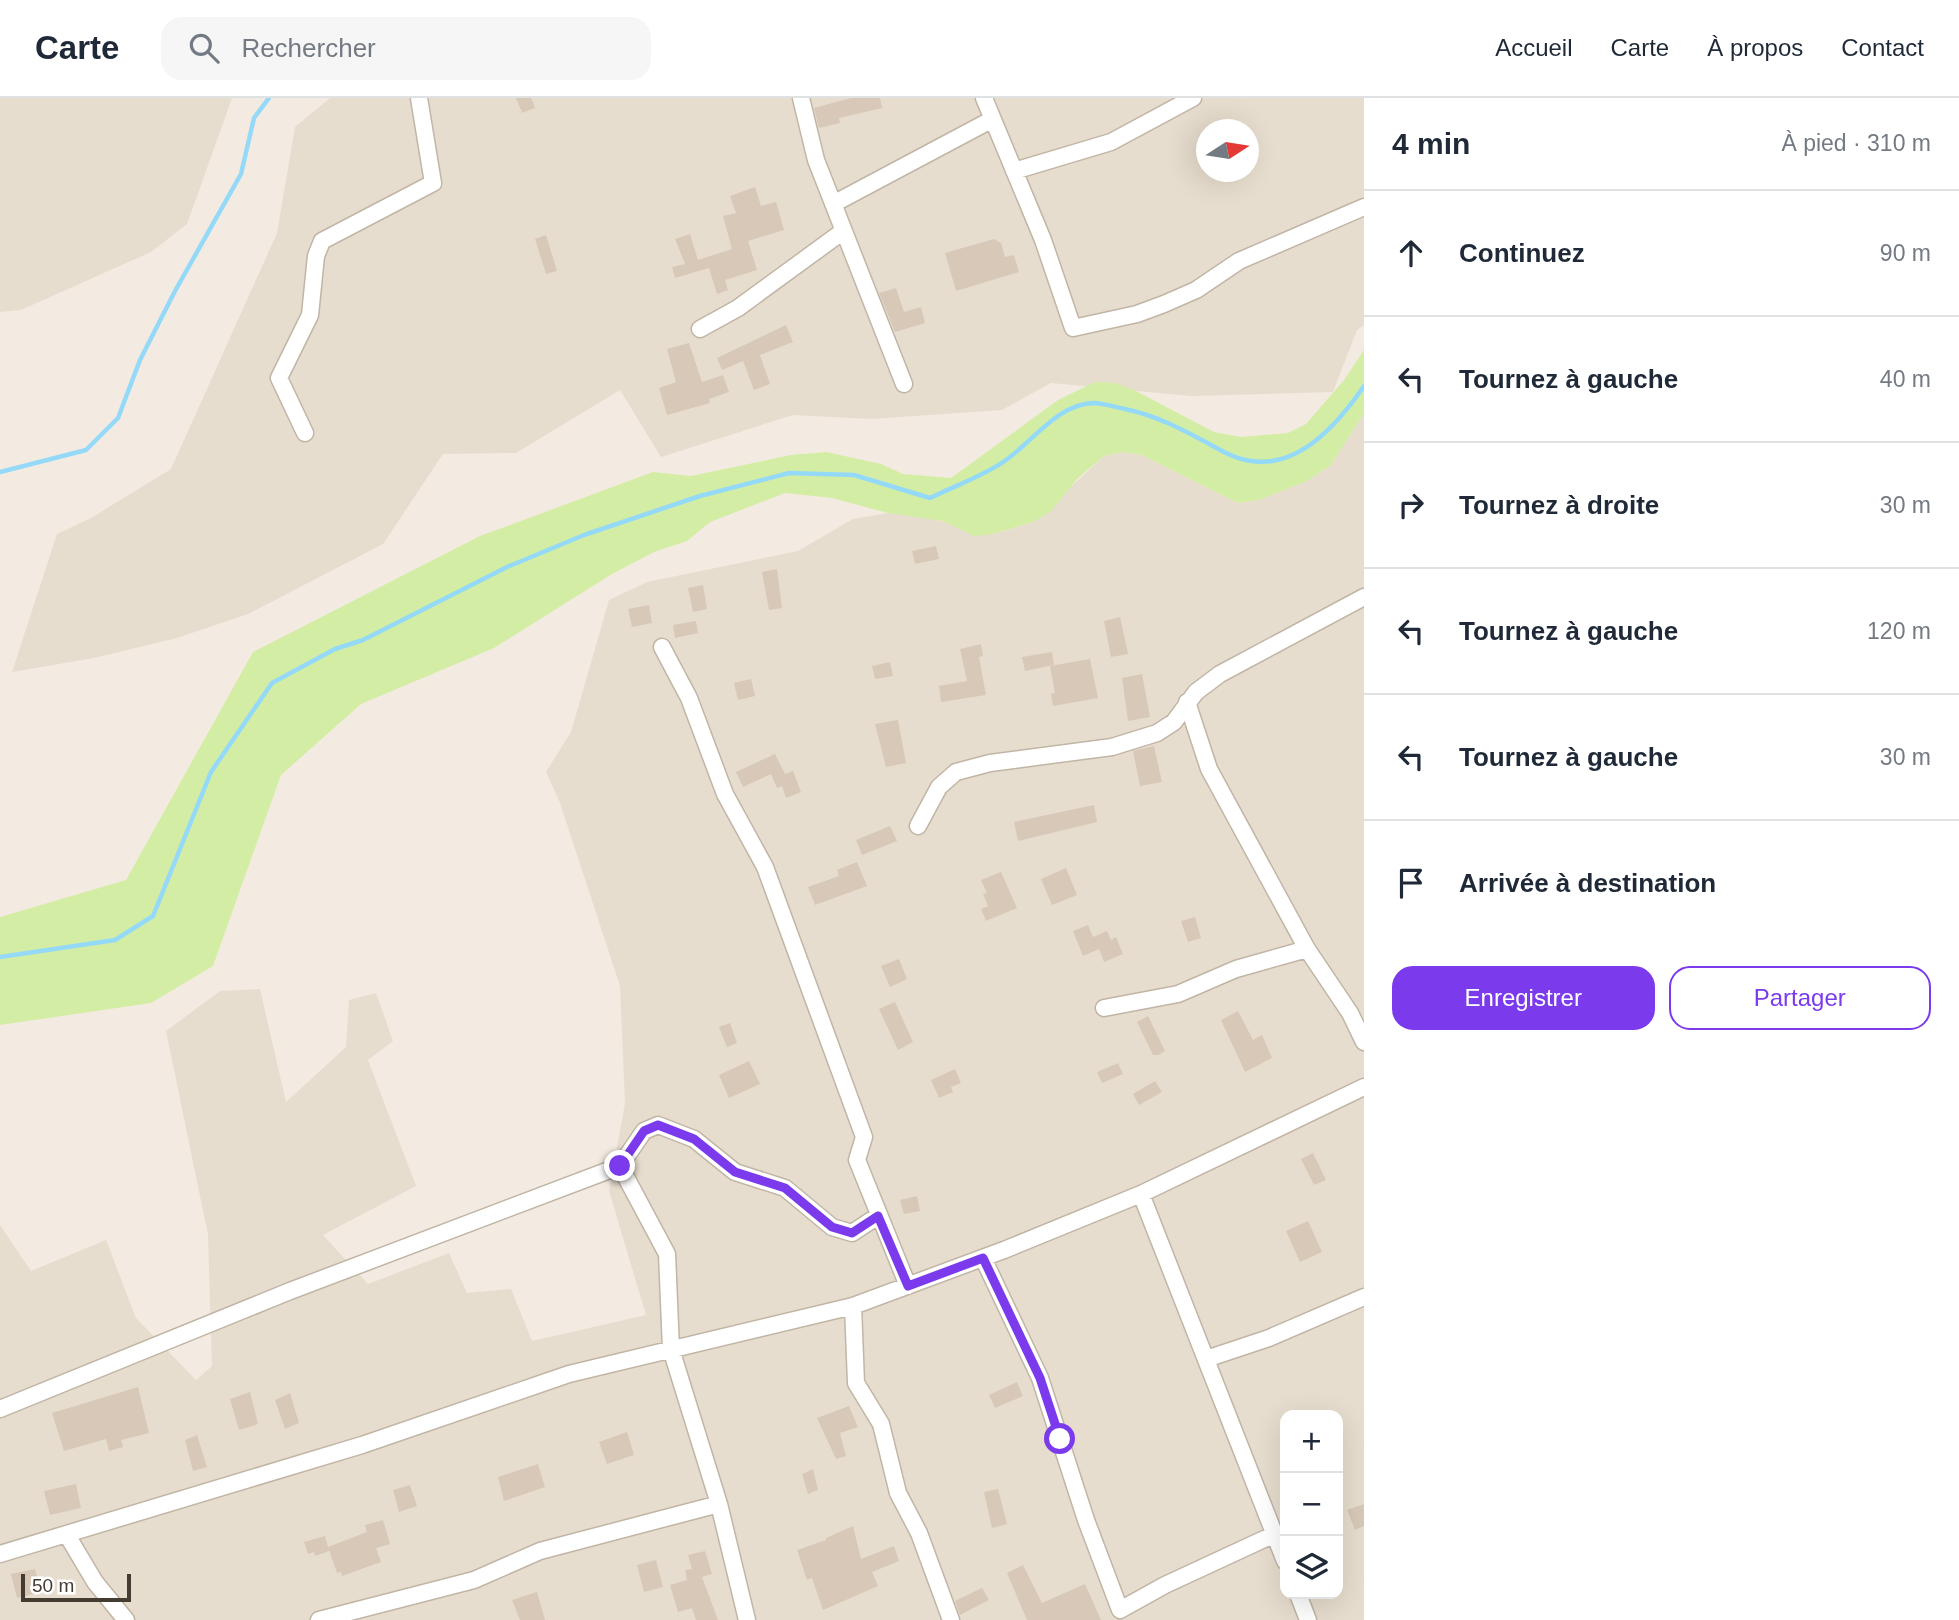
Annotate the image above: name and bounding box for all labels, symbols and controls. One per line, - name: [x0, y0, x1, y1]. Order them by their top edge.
- search box: [161, 17, 651, 80]
- text: Carte: [35, 29, 119, 66]
- icon: search: [185, 29, 223, 67]
- text: Rechercher: [241, 33, 376, 63]
- text: Accueil: [1495, 34, 1573, 61]
- text: Carte: [1611, 34, 1669, 61]
- text: À propos: [1707, 34, 1803, 61]
- text: Contact: [1841, 34, 1924, 61]
- north arrow: [1196, 119, 1259, 182]
- text: 4 min: [1392, 127, 1470, 160]
- text: À pied · 310 m: [1781, 130, 1931, 156]
- icon: ahead: [1392, 234, 1430, 272]
- text: Continuez: [1459, 238, 1585, 268]
- text: 90 m: [1880, 240, 1931, 266]
- icon: left: [1392, 360, 1430, 398]
- text: Tournez à gauche: [1459, 364, 1678, 394]
- text: 40 m: [1880, 366, 1931, 392]
- icon: right: [1392, 486, 1430, 524]
- text: Tournez à droite: [1459, 490, 1659, 520]
- text: 30 m: [1880, 492, 1931, 518]
- icon: left: [1392, 612, 1430, 650]
- text: Tournez à gauche: [1459, 616, 1678, 646]
- text: 120 m: [1867, 618, 1931, 644]
- icon: left: [1392, 738, 1430, 776]
- text: Tournez à gauche: [1459, 742, 1678, 772]
- text: 30 m: [1880, 744, 1931, 770]
- icon: arrive: [1392, 864, 1430, 902]
- text: Arrivée à destination: [1459, 868, 1716, 898]
- button: Enregistrer: [1392, 966, 1655, 1030]
- button: Partager: [1669, 966, 1931, 1030]
- route end: [604, 1150, 635, 1181]
- map controls: [1280, 1410, 1343, 1599]
- button: +: [1280, 1410, 1343, 1473]
- route start: [1044, 1423, 1075, 1454]
- button: −: [1280, 1473, 1343, 1536]
- button: layers: [1280, 1536, 1343, 1599]
- scale bar: [21, 1571, 131, 1603]
- text: 50 m: [32, 1575, 74, 1596]

